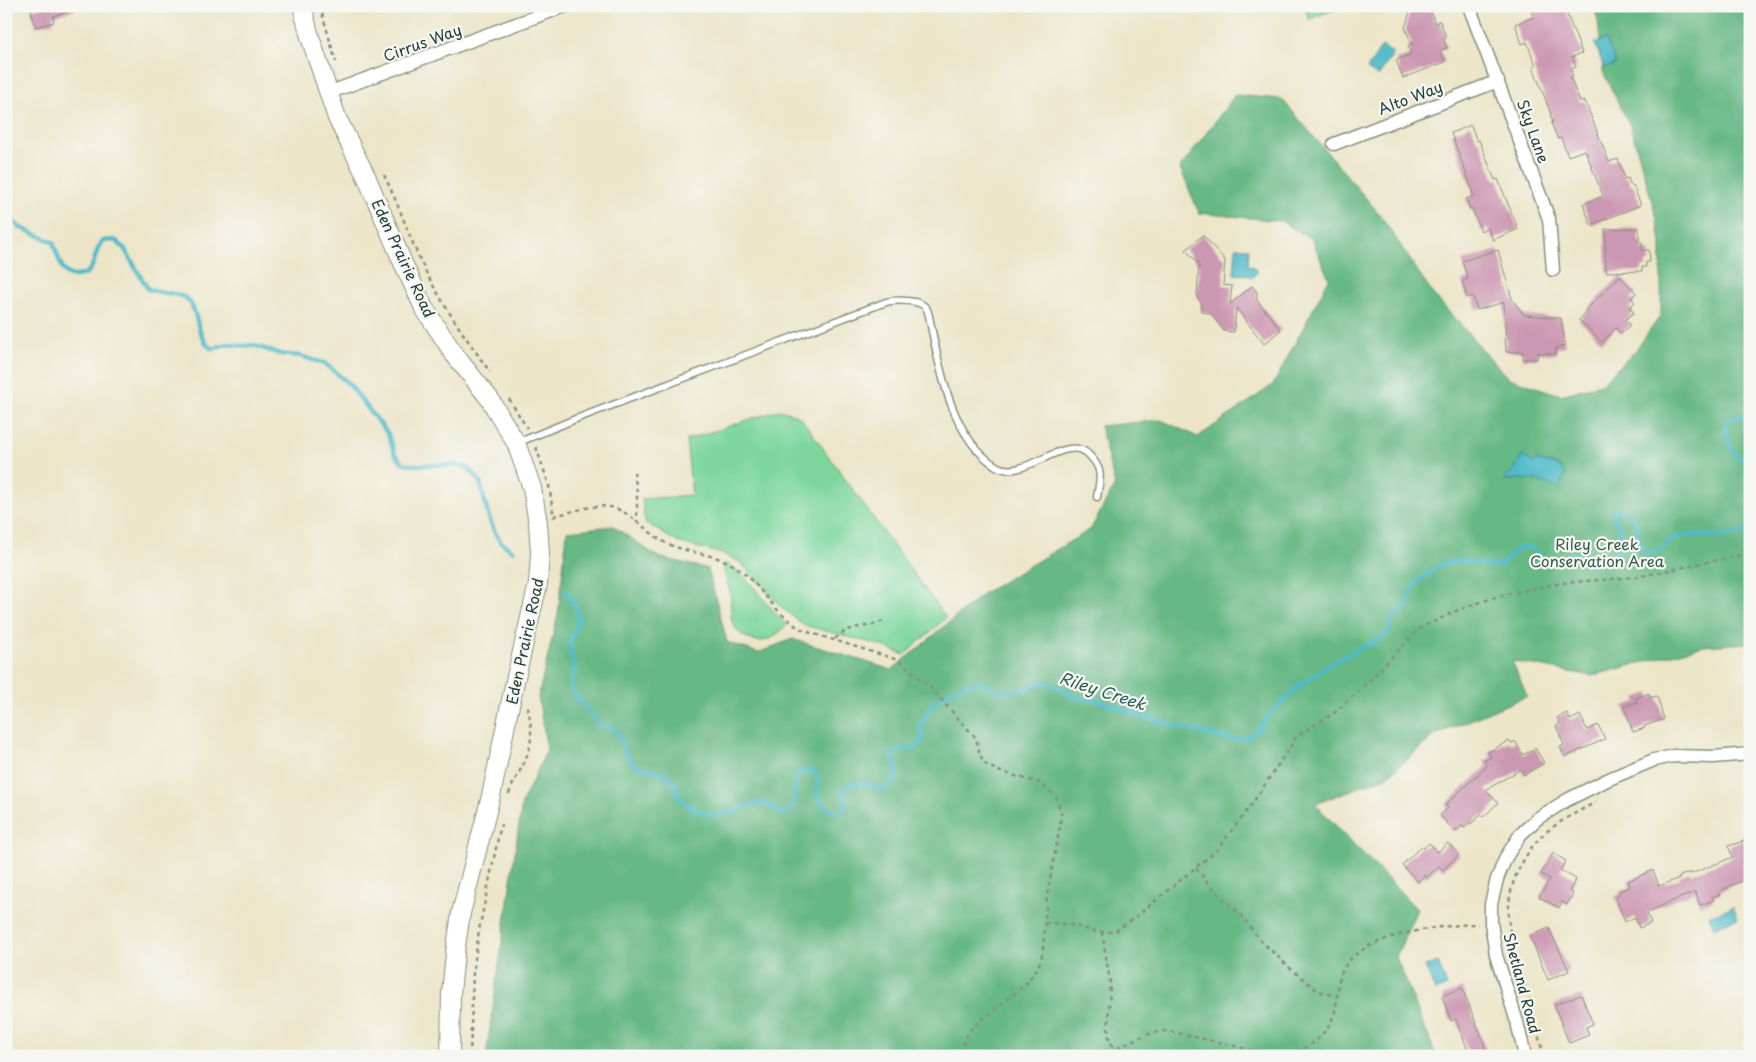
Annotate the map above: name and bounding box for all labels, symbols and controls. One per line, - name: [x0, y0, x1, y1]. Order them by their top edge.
- street label: Cirrus Way: [380, 17, 464, 67]
- street label: Alto Way: [1374, 74, 1446, 120]
- street label: Sky Lane: [1512, 96, 1556, 166]
- street label: Eden Prairie Road: [366, 195, 442, 321]
- park label: Riley Creek Conservation Area: [1530, 532, 1665, 572]
- street label: Eden Prairie Road: [499, 576, 549, 706]
- water label: Riley Creek: [1057, 665, 1150, 716]
- street label: Shetland Road: [1498, 930, 1548, 1036]

